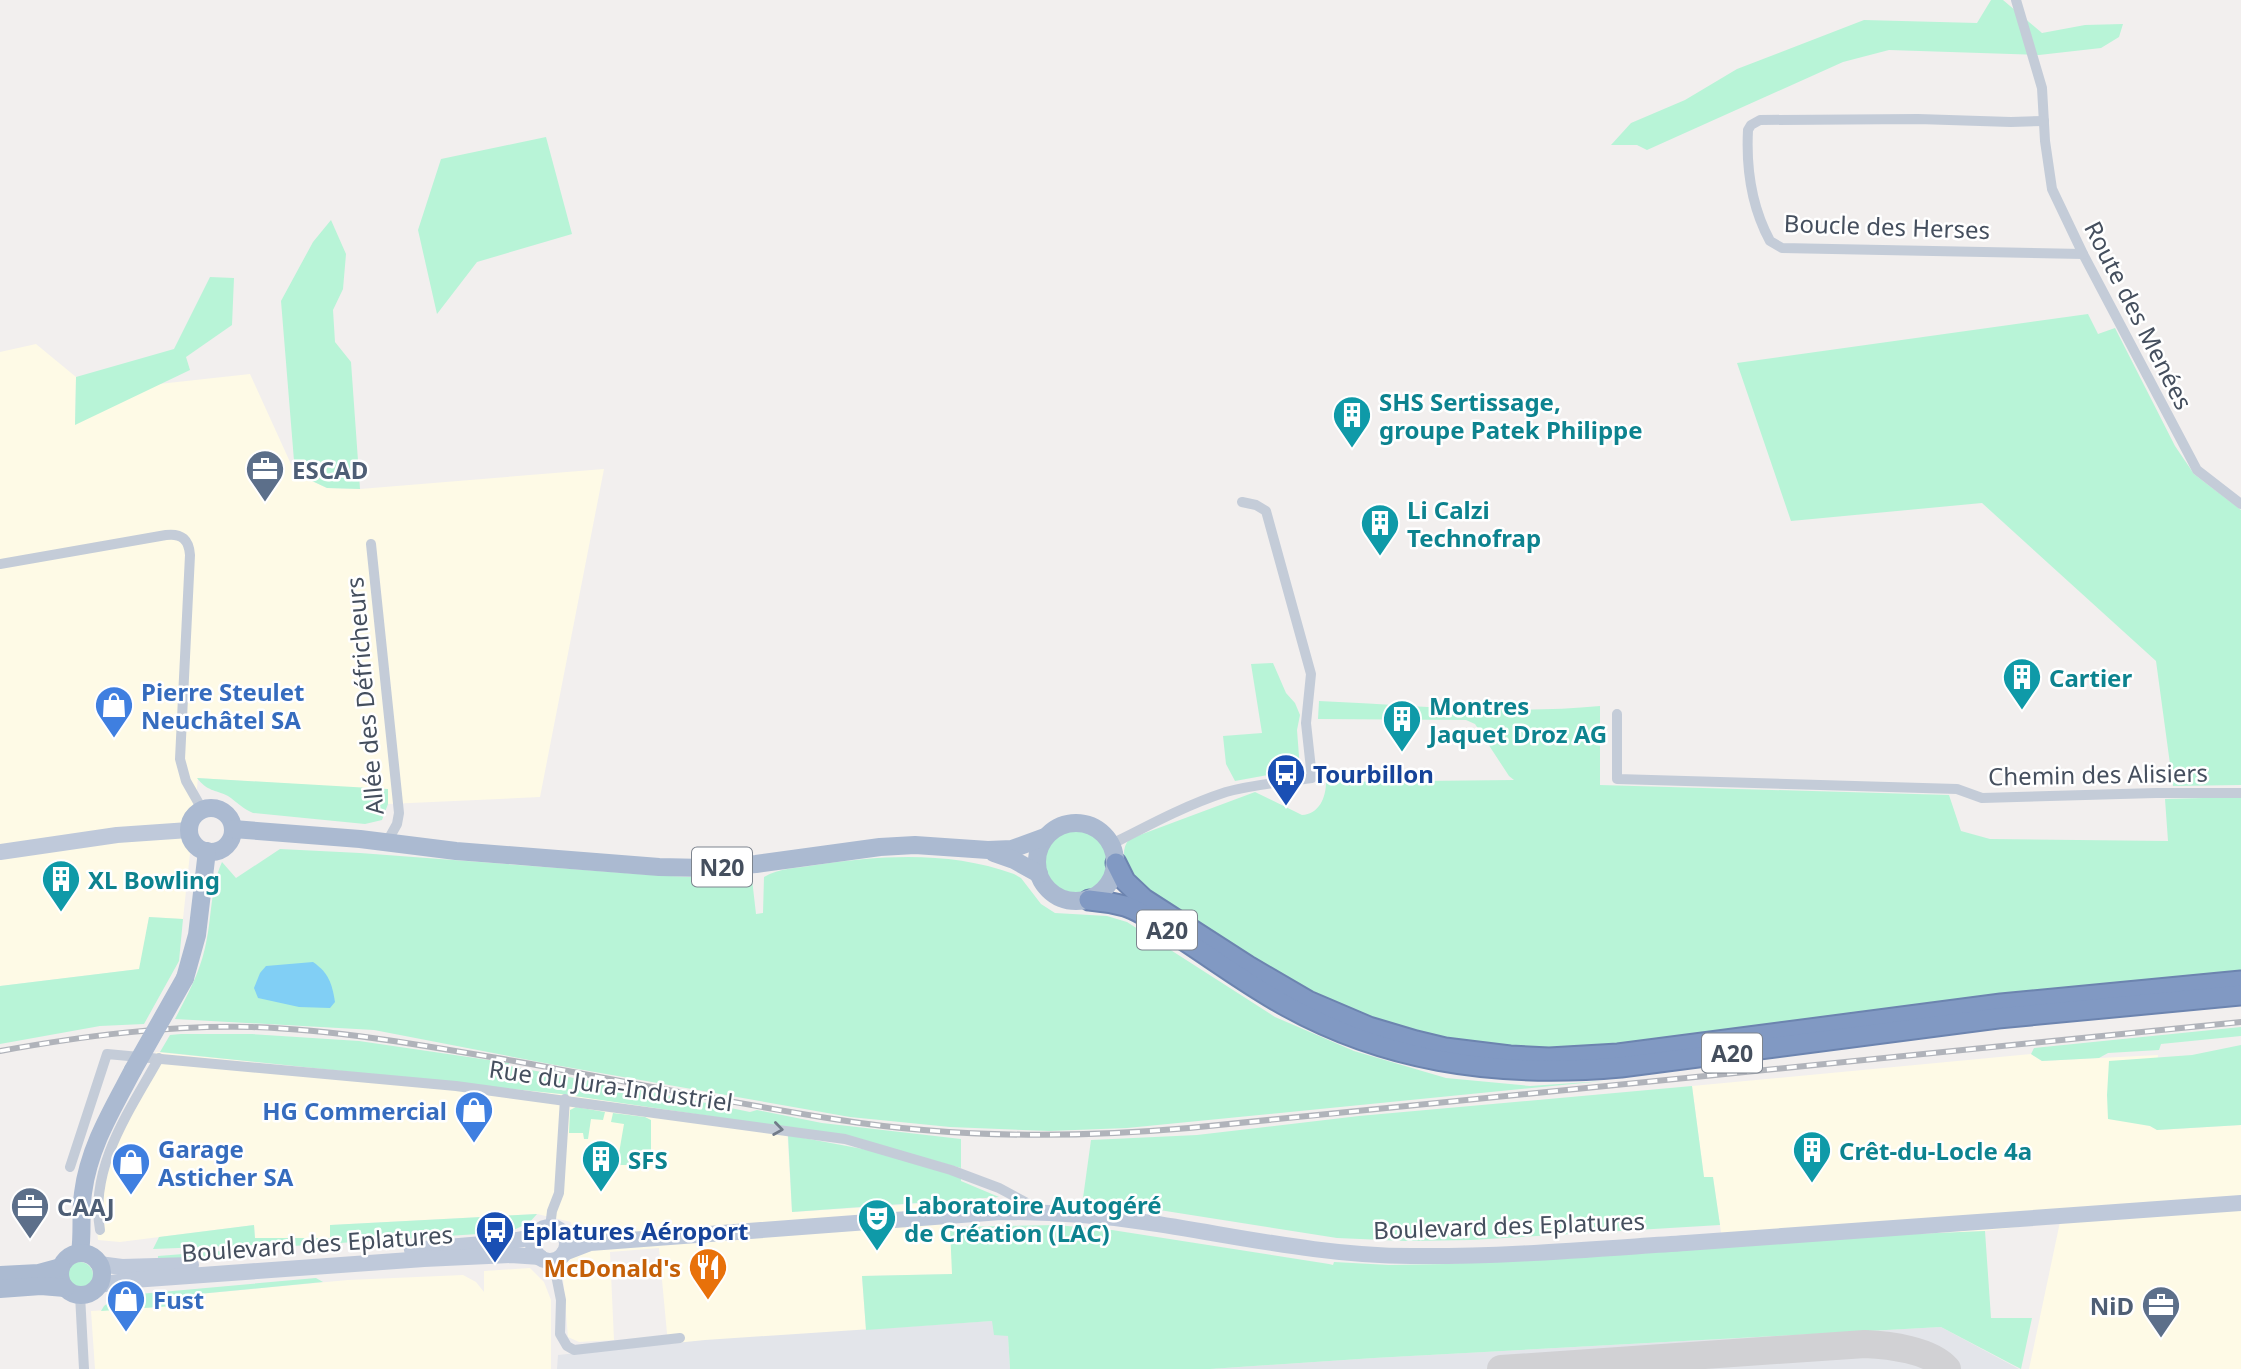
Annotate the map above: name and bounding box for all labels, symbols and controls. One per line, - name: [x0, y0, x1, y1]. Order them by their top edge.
- street label: Boucle des Herses: [1783, 206, 1991, 246]
- street label: Route des Menées: [2077, 215, 2201, 415]
- place label: SHS Sertissage, groupe Patek Philippe: [1379, 385, 1643, 446]
- building icon: SHS Sertissage, groupe Patek Philippe: [1331, 394, 1373, 449]
- office icon: ESCAD: [244, 448, 286, 503]
- place label: ESCAD: [292, 453, 368, 486]
- place label: Li Calzi Technofrap: [1407, 493, 1541, 554]
- building icon: Li Calzi Technofrap: [1359, 502, 1401, 557]
- street label: Allée des Défricheurs: [337, 576, 391, 816]
- building icon: Cartier: [2001, 656, 2043, 711]
- place label: Cartier: [2049, 661, 2132, 694]
- place label: Pierre Steulet Neuchâtel SA: [141, 675, 304, 736]
- shop icon: Pierre Steulet Neuchâtel SA: [93, 684, 135, 739]
- place label: Montres Jaquet Droz AG: [1427, 689, 1607, 750]
- building icon: Montres Jaquet Droz AG: [1381, 698, 1423, 753]
- bus stop icon: Tourbillon: [1265, 752, 1307, 807]
- street label: Chemin des Alisiers: [1988, 756, 2208, 792]
- place label: Tourbillon: [1313, 757, 1434, 790]
- road number: N20: [692, 848, 752, 887]
- building icon: XL Bowling: [40, 858, 82, 913]
- place label: XL Bowling: [88, 863, 220, 896]
- road number: A20: [1137, 911, 1197, 950]
- road number: A20: [1702, 1034, 1762, 1072]
- street label: Rue du Jura-Industriel: [487, 1052, 735, 1118]
- shop icon: HG Commercial: [453, 1089, 495, 1144]
- place label: HG Commercial: [262, 1094, 447, 1127]
- one-way arrow: [772, 1122, 784, 1137]
- building icon: Crêt-du-Locle 4a: [1791, 1129, 1833, 1184]
- place label: Garage Asticher SA: [158, 1132, 294, 1193]
- place label: Crêt-du-Locle 4a: [1839, 1134, 2032, 1167]
- building icon: SFS: [580, 1138, 622, 1193]
- shop icon: Garage Asticher SA: [110, 1141, 152, 1196]
- place label: SFS: [628, 1143, 668, 1176]
- office icon: CAAJ: [9, 1185, 51, 1240]
- place label: Laboratoire Autogéré de Création (LAC): [904, 1188, 1162, 1249]
- place label: CAAJ: [57, 1190, 115, 1223]
- theatre icon: Laboratoire Autogéré de Création (LAC): [856, 1197, 898, 1252]
- street label: Boulevard des Eplatures: [1372, 1204, 1646, 1246]
- bus stop icon: Eplatures Aéroport: [474, 1209, 516, 1264]
- place label: Eplatures Aéroport: [522, 1214, 749, 1247]
- street label: Boulevard des Eplatures: [180, 1217, 454, 1269]
- restaurant icon: McDonald's: [687, 1246, 729, 1301]
- place label: McDonald's: [543, 1251, 681, 1284]
- shop icon: Fust: [105, 1278, 147, 1333]
- place label: Fust: [153, 1283, 204, 1316]
- office icon: NiD: [2140, 1284, 2182, 1339]
- place label: NiD: [2090, 1289, 2134, 1322]

